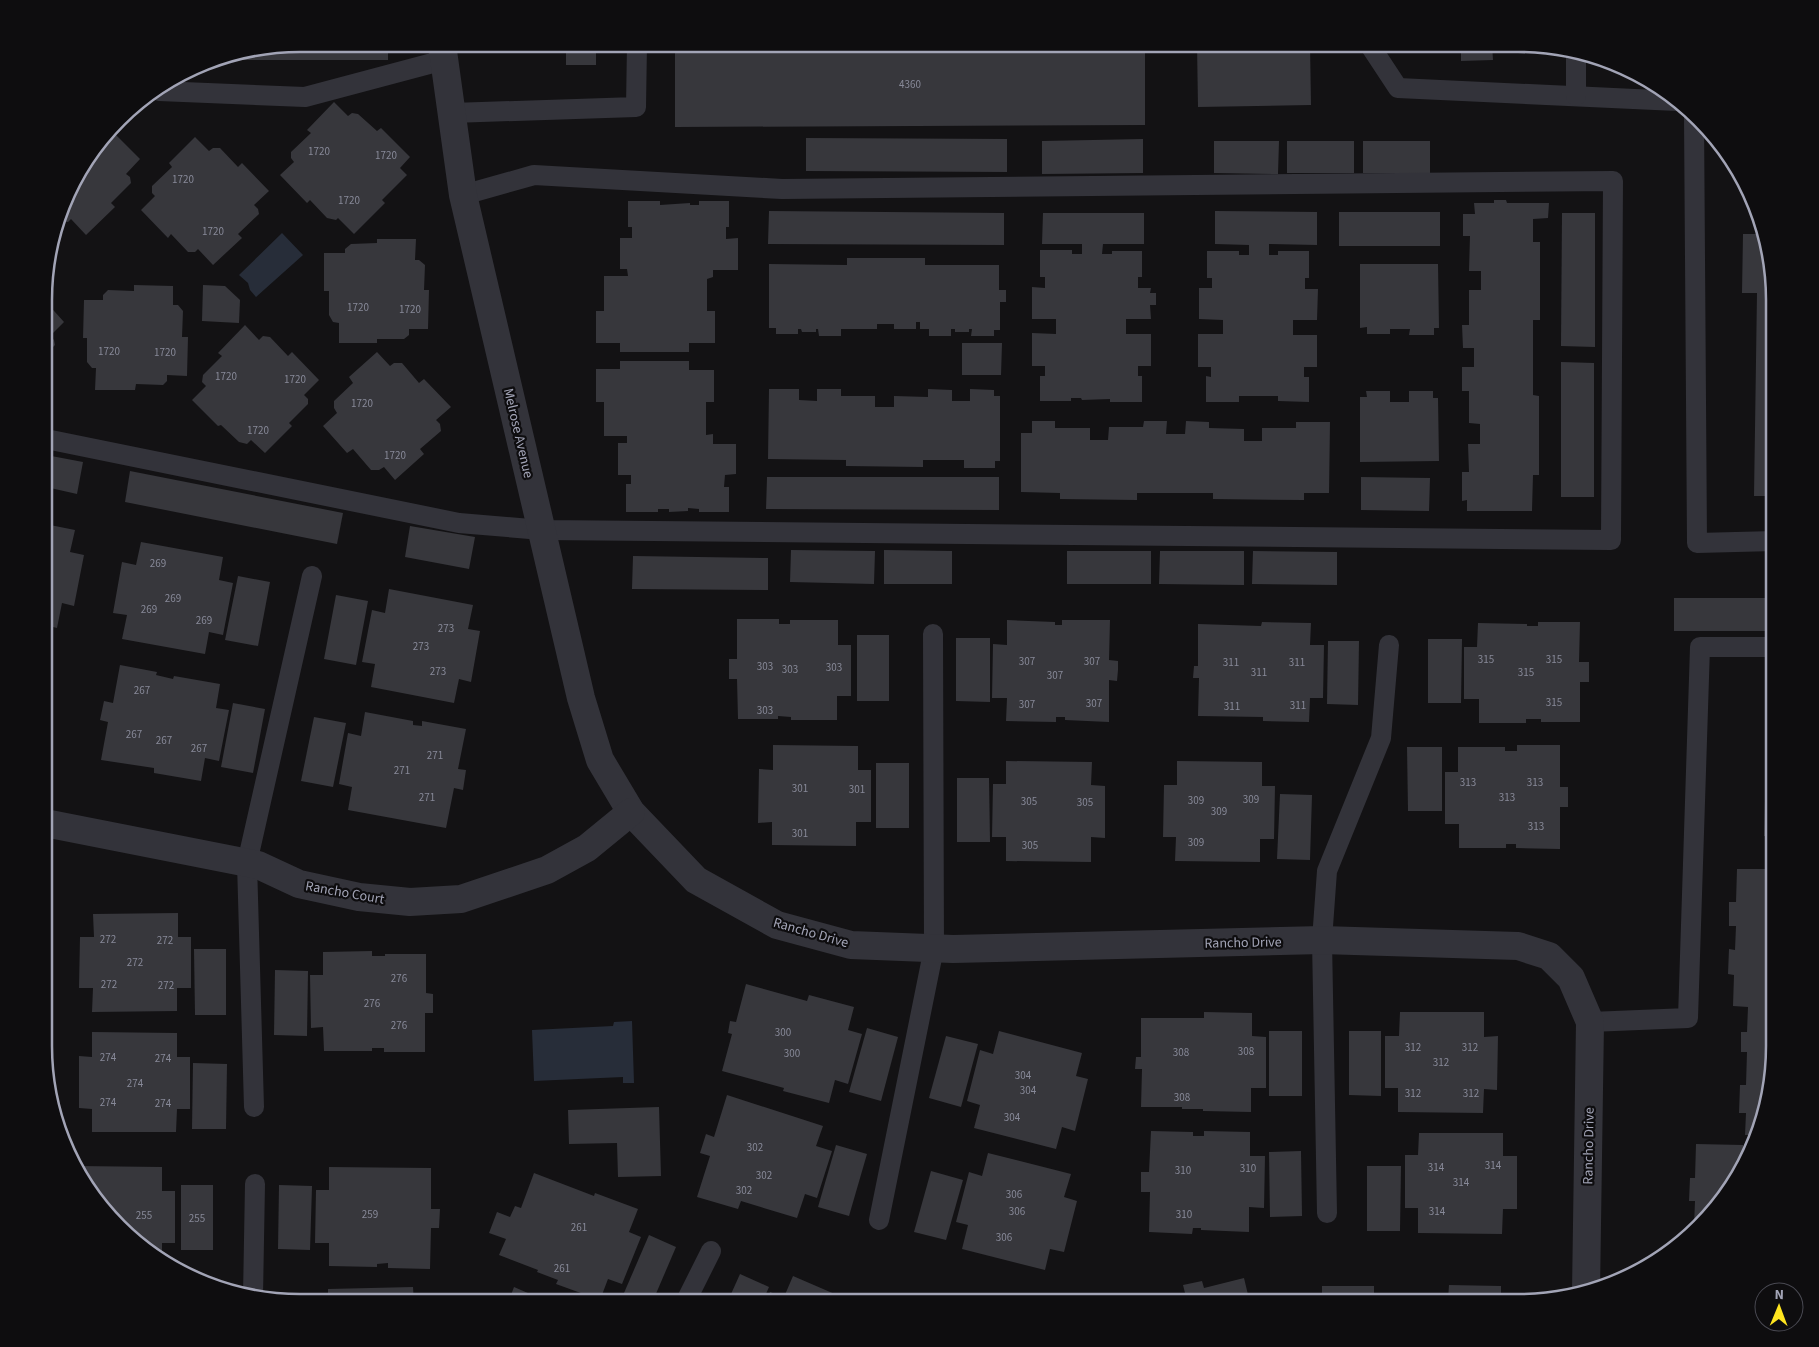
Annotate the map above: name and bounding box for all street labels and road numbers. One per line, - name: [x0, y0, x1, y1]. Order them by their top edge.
- street label: Melrose Avenue: [498, 386, 538, 480]
- street label: Rancho Court: [304, 876, 386, 910]
- street label: Rancho Drive: [771, 913, 851, 953]
- street label: Rancho Drive: [1204, 932, 1282, 954]
- street label: Rancho Drive: [1578, 1107, 1600, 1185]

